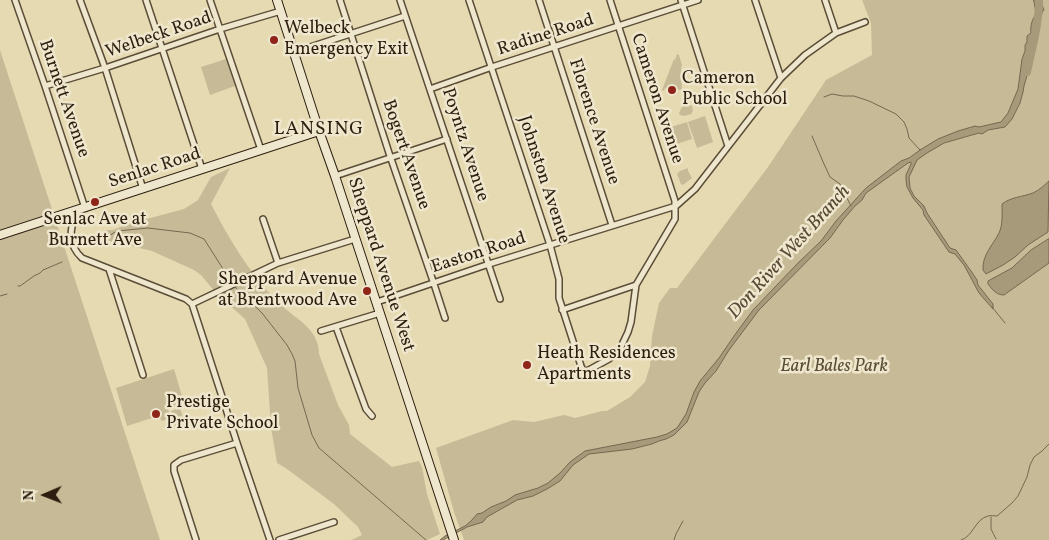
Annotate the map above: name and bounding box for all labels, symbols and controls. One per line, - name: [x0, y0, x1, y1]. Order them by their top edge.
- street label: Welbeck Road: [103, 8, 215, 64]
- street label: Radine Road: [495, 10, 597, 62]
- place label: Welbeck Emergency Exit: [284, 19, 409, 62]
- street label: Cameron Avenue: [625, 31, 687, 167]
- marker: Welbeck Emergency Exit: [268, 34, 280, 46]
- street label: Burnett Avenue: [33, 37, 93, 161]
- street label: Florence Avenue: [562, 56, 624, 188]
- place label: Cameron Public School: [682, 69, 787, 112]
- marker: Cameron Public School: [666, 84, 678, 96]
- street label: Poyntz Avenue: [436, 86, 492, 204]
- street label: Bogert Avenue: [376, 97, 434, 213]
- street label: Johnston Avenue: [512, 113, 574, 247]
- district label: LANSING: [273, 120, 365, 142]
- street label: Senlac Road: [106, 144, 204, 194]
- street label: Sheppard Avenue West: [342, 175, 418, 355]
- water label: Don River West Branch: [724, 181, 856, 325]
- marker: Senlac Ave at Burnett Ave: [89, 196, 101, 208]
- place label: Senlac Ave at Burnett Ave: [43, 210, 147, 252]
- street label: Easton Road: [429, 229, 529, 279]
- place label: Sheppard Avenue at Brentwood Ave: [218, 270, 357, 312]
- marker: Sheppard Avenue at Brentwood Ave: [361, 285, 373, 297]
- place label: Heath Residences Apartments: [537, 344, 676, 386]
- park label: Earl Bales Park: [780, 357, 888, 379]
- marker: Heath Residences Apartments: [521, 359, 533, 371]
- place label: Prestige Private School: [166, 393, 278, 436]
- marker: Prestige Private School: [150, 408, 162, 420]
- north arrow: [20, 470, 70, 520]
- text: N: [20, 490, 39, 501]

